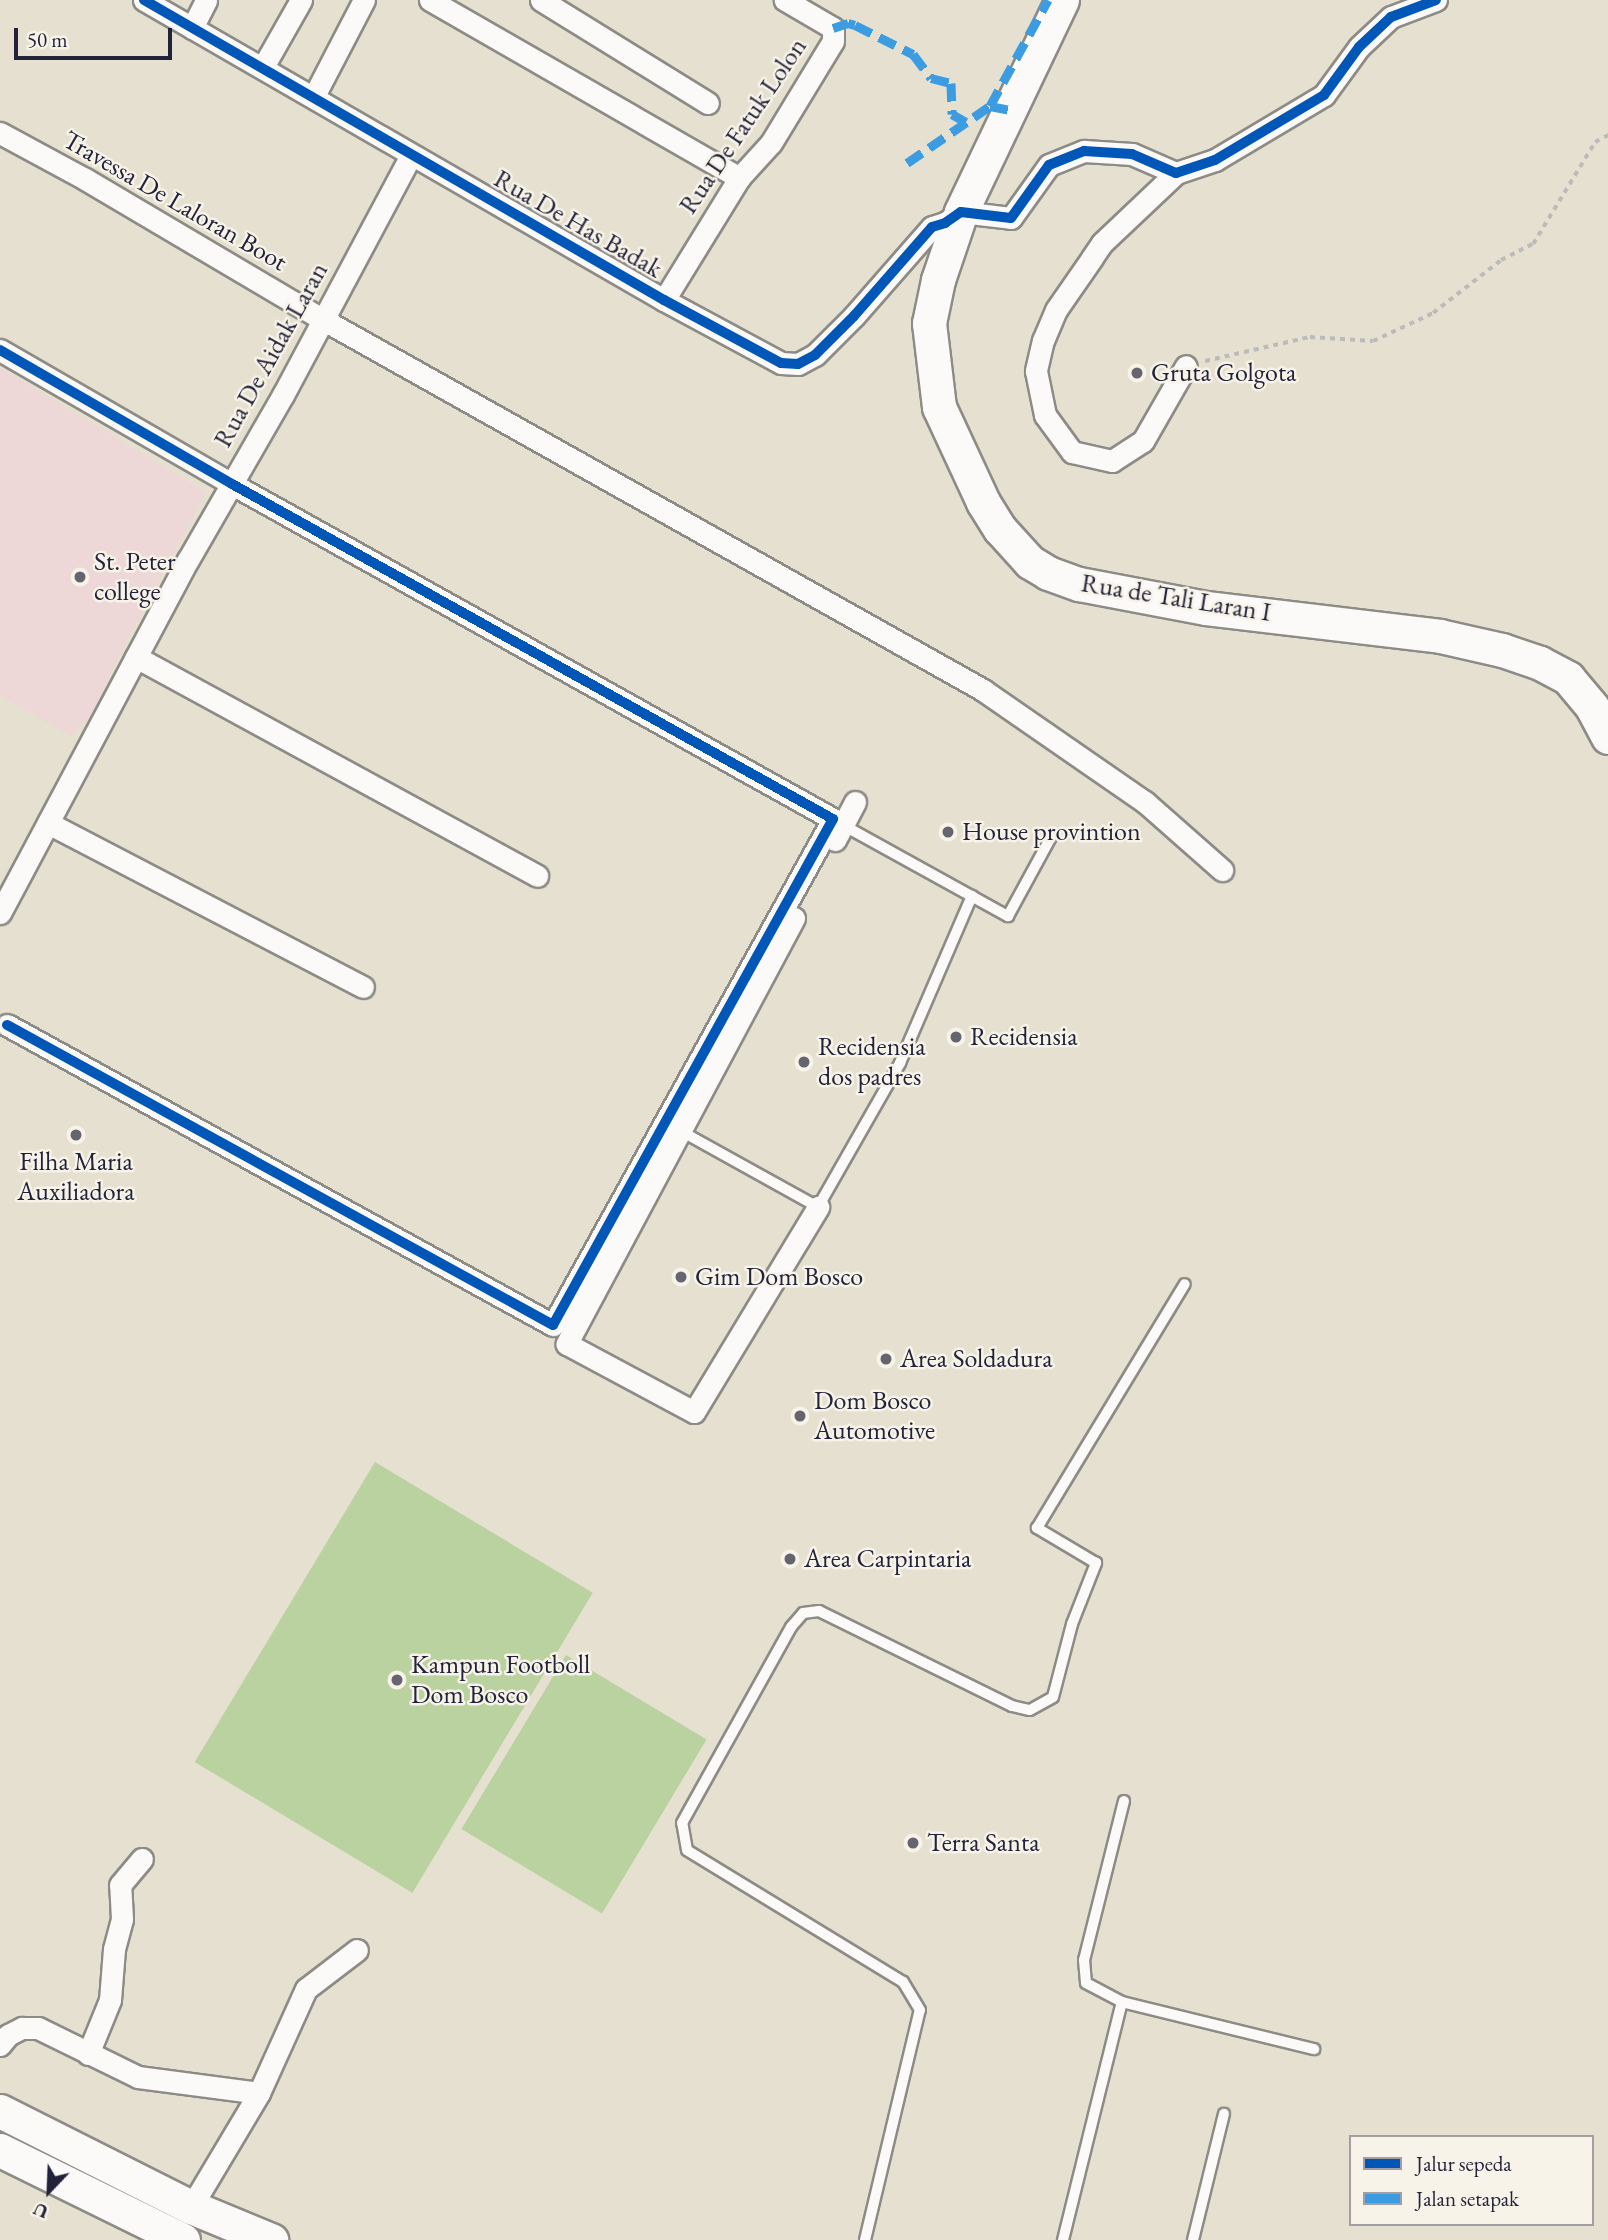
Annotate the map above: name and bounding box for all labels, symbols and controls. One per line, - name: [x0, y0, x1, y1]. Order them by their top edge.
- scale bar: [18, 14, 175, 58]
- text: 50 m: [27, 26, 68, 53]
- street label: Rua De Fatuk Lolon: [673, 32, 813, 220]
- street label: Travessa De Laloran Boot: [57, 124, 293, 278]
- street label: Rua De Has Badak: [488, 163, 668, 285]
- street label: Rua De Aidak Laran: [207, 257, 335, 453]
- place label: Gruta Golgota: [1151, 357, 1296, 389]
- marker: Gruta Golgota: [1129, 365, 1145, 381]
- place label: St. Peter college: [94, 546, 176, 608]
- street label: Rua de Tali Laran I: [1079, 568, 1273, 628]
- marker: St. Peter college: [72, 569, 88, 585]
- place label: House provintion: [962, 816, 1141, 848]
- marker: House provintion: [940, 824, 956, 840]
- place label: Recidensia: [970, 1021, 1078, 1053]
- marker: Recidensia: [948, 1029, 964, 1045]
- place label: Recidensia dos padres: [818, 1031, 926, 1092]
- marker: Recidensia dos padres: [796, 1054, 812, 1070]
- marker: Filha Maria Auxiliadora: [68, 1127, 84, 1143]
- place label: Filha Maria Auxiliadora: [17, 1146, 135, 1208]
- place label: Gim Dom Bosco: [695, 1261, 863, 1293]
- marker: Gim Dom Bosco: [673, 1269, 689, 1285]
- place label: Area Soldadura: [900, 1343, 1053, 1375]
- marker: Area Soldadura: [878, 1351, 894, 1367]
- place label: Dom Bosco Automotive: [814, 1385, 935, 1446]
- marker: Dom Bosco Automotive: [792, 1408, 808, 1424]
- place label: Area Carpintaria: [804, 1543, 971, 1575]
- marker: Area Carpintaria: [782, 1551, 798, 1567]
- place label: Kampun Footboll Dom Bosco: [411, 1649, 590, 1710]
- marker: Kampun Footboll Dom Bosco: [389, 1672, 405, 1688]
- place label: Terra Santa: [927, 1827, 1040, 1859]
- marker: Terra Santa: [905, 1835, 921, 1851]
- legend: [1349, 2135, 1594, 2226]
- text: Jalur sepeda: [1416, 2150, 1512, 2177]
- north arrow: [14, 2156, 84, 2226]
- text: Jalan setapak: [1416, 2185, 1519, 2212]
- text: U: [29, 2197, 52, 2225]

